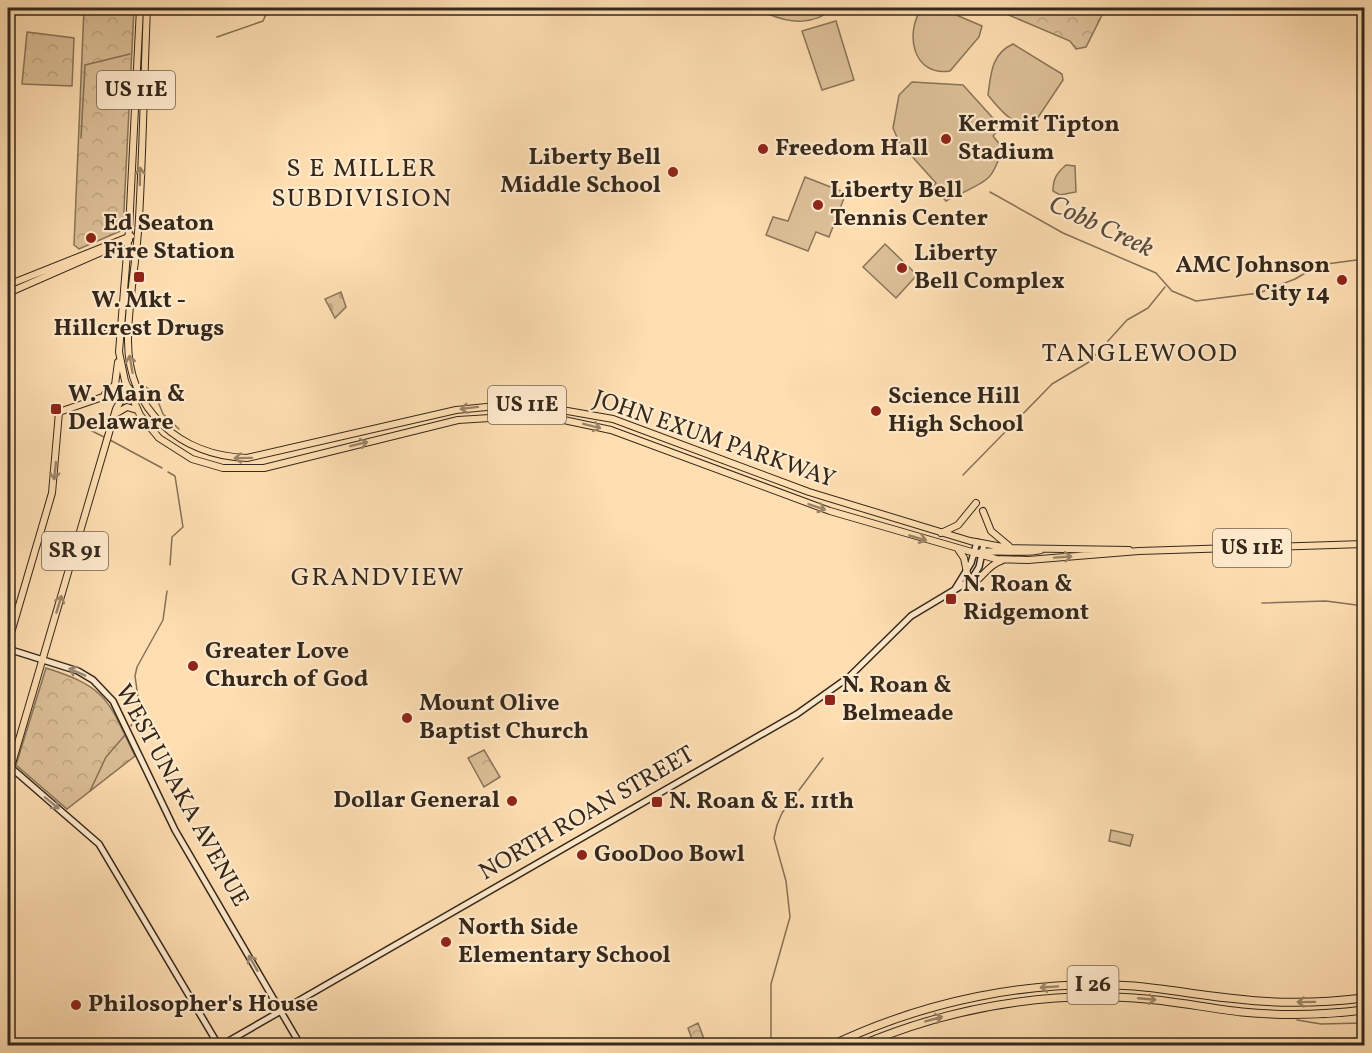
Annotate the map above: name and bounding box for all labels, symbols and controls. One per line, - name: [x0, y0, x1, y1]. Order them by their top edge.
- road number: US 11E: [97, 71, 175, 109]
- place label: Kermit Tipton Stadium: [958, 108, 1120, 170]
- place label: Freedom Hall: [775, 132, 928, 166]
- marker: Kermit Tipton Stadium: [939, 132, 953, 146]
- place label: Liberty Bell Middle School: [500, 141, 661, 203]
- marker: Freedom Hall: [756, 142, 770, 156]
- district label: S E MILLER SUBDIVISION: [271, 151, 453, 217]
- marker: Liberty Bell Middle School: [666, 165, 680, 179]
- one-way arrow: [134, 167, 146, 187]
- place label: Liberty Bell Tennis Center: [830, 174, 988, 236]
- water label: Cobb Creek: [1042, 187, 1160, 267]
- marker: Liberty Bell Tennis Center: [811, 198, 825, 212]
- place label: Ed Seaton Fire Station: [103, 207, 235, 269]
- marker: Ed Seaton Fire Station: [84, 231, 98, 245]
- place label: Liberty Bell Complex: [914, 237, 1065, 299]
- place label: AMC Johnson City 14: [1175, 249, 1330, 311]
- marker: Liberty Bell Complex: [895, 261, 909, 275]
- marker: W. Mkt - Hillcrest Drugs: [132, 270, 146, 284]
- marker: AMC Johnson City 14: [1335, 273, 1349, 287]
- place label: W. Mkt - Hillcrest Drugs: [54, 284, 224, 346]
- district label: TANGLEWOOD: [1041, 336, 1239, 372]
- one-way arrow: [125, 354, 136, 374]
- place label: W. Main & Delaware: [68, 378, 185, 440]
- place label: Science Hill High School: [888, 380, 1024, 442]
- street label: JOHN EXUM PARKWAY: [588, 383, 840, 497]
- road number: US 11E: [488, 386, 566, 424]
- marker: W. Main & Delaware: [49, 402, 63, 416]
- one-way arrow: [460, 403, 479, 414]
- marker: Science Hill High School: [869, 404, 883, 418]
- one-way arrow: [582, 420, 601, 432]
- one-way arrow: [349, 437, 368, 449]
- one-way arrow: [233, 452, 253, 464]
- one-way arrow: [49, 460, 60, 480]
- one-way arrow: [807, 502, 826, 513]
- road number: US 11E: [1213, 529, 1291, 567]
- road number: SR 91: [42, 532, 108, 570]
- one-way arrow: [908, 533, 927, 544]
- one-way arrow: [1052, 551, 1072, 562]
- district label: GRANDVIEW: [291, 560, 465, 596]
- place label: N. Roan & Ridgemont: [963, 568, 1089, 630]
- marker: N. Roan & Ridgemont: [944, 592, 958, 606]
- one-way arrow: [54, 595, 65, 614]
- place label: Greater Love Church of God: [205, 635, 369, 697]
- marker: Greater Love Church of God: [186, 659, 200, 673]
- one-way arrow: [68, 666, 86, 677]
- place label: N. Roan & Belmeade: [842, 669, 954, 731]
- street label: WEST UNAKA AVENUE: [106, 678, 256, 914]
- place label: Mount Olive Baptist Church: [419, 687, 589, 749]
- marker: N. Roan & Belmeade: [823, 693, 837, 707]
- marker: Mount Olive Baptist Church: [400, 711, 414, 725]
- street label: NORTH ROAN STREET: [473, 738, 701, 890]
- place label: Dollar General: [333, 784, 500, 818]
- place label: N. Roan & E. 11th: [669, 785, 854, 819]
- marker: Dollar General: [505, 794, 519, 808]
- marker: N. Roan & E. 11th: [650, 795, 664, 809]
- one-way arrow: [44, 797, 60, 810]
- place label: GooDoo Bowl: [594, 838, 745, 872]
- marker: GooDoo Bowl: [575, 848, 589, 862]
- place label: North Side Elementary School: [458, 911, 671, 973]
- marker: North Side Elementary School: [439, 935, 453, 949]
- one-way arrow: [247, 955, 259, 972]
- road number: I 26: [1068, 966, 1118, 1004]
- one-way arrow: [1040, 982, 1060, 993]
- place label: Philosopher's House: [88, 988, 318, 1022]
- one-way arrow: [1137, 994, 1157, 1005]
- one-way arrow: [1297, 997, 1317, 1008]
- marker: Philosopher's House: [69, 998, 83, 1012]
- one-way arrow: [924, 1013, 943, 1024]

